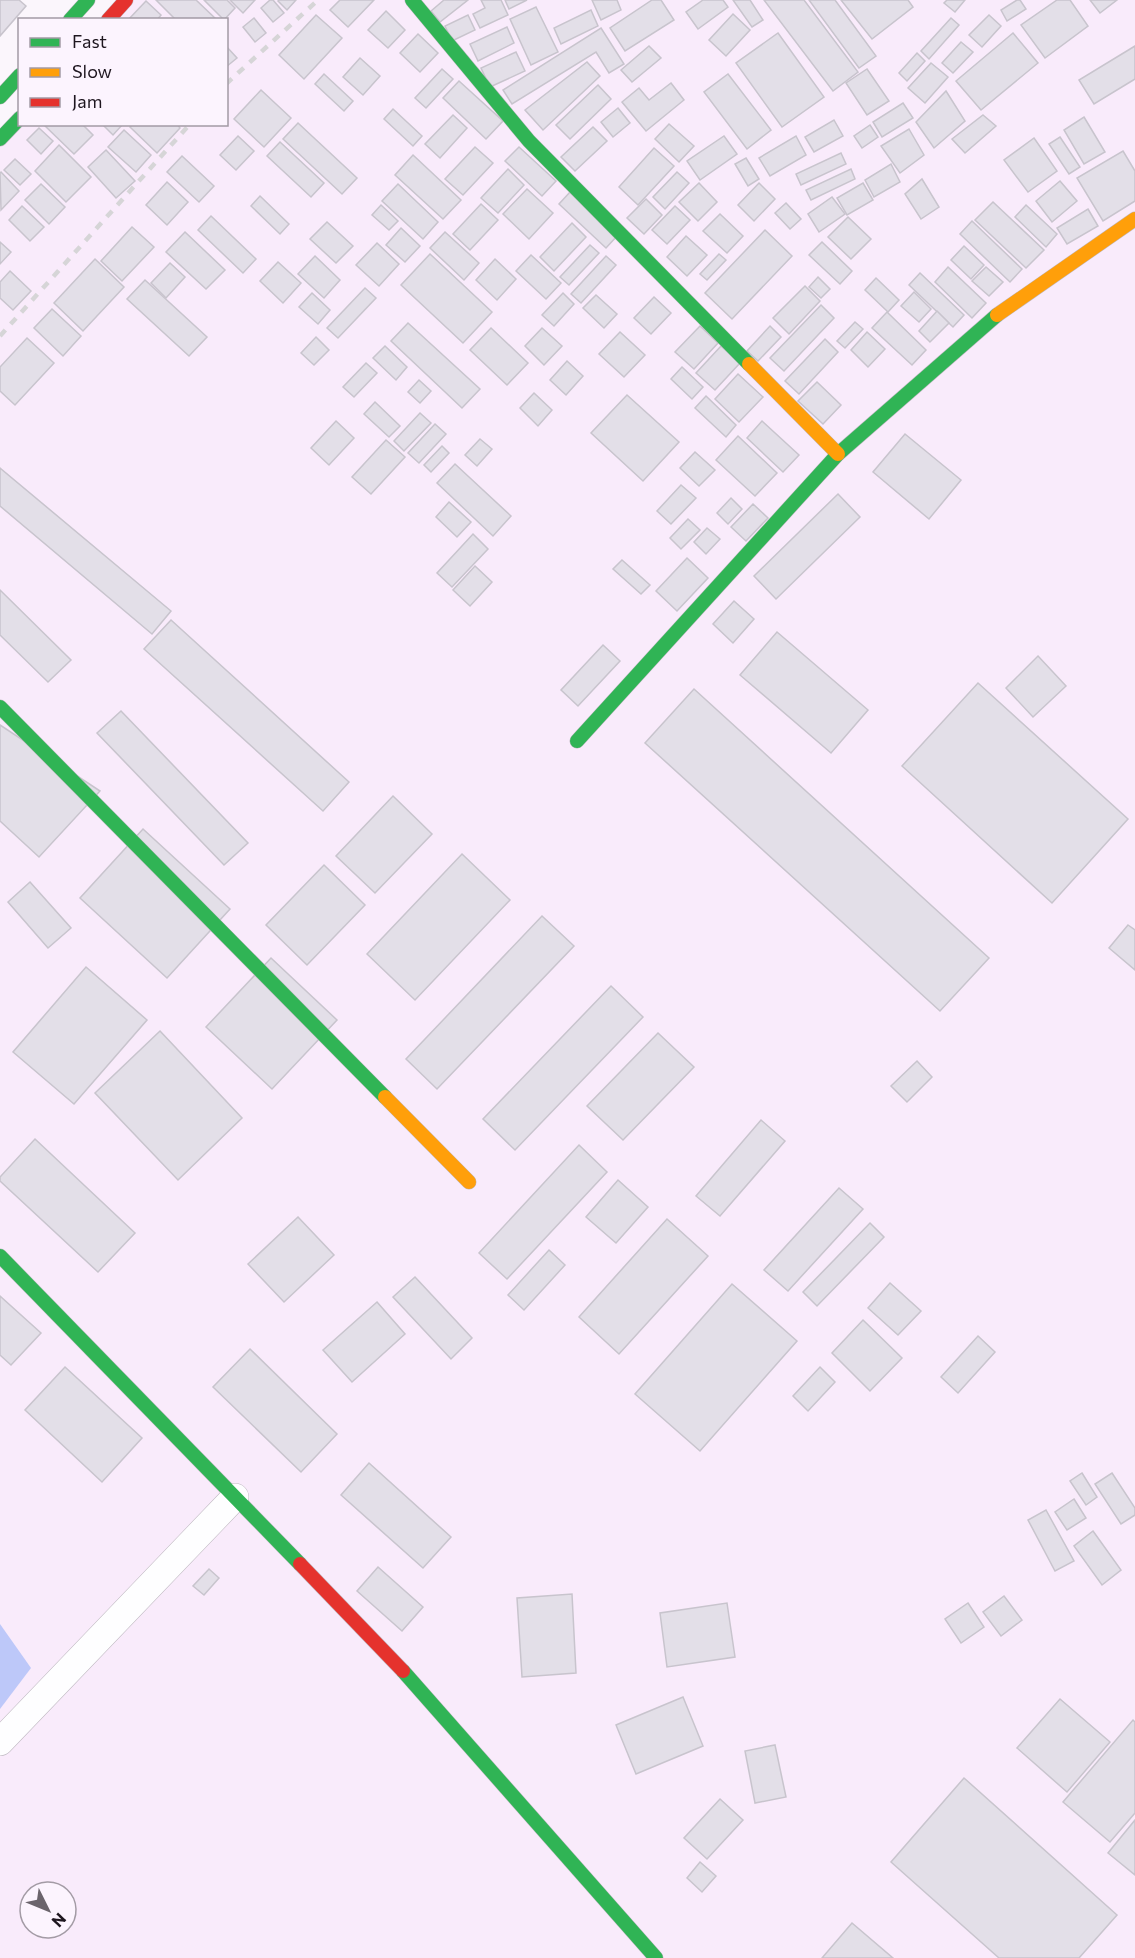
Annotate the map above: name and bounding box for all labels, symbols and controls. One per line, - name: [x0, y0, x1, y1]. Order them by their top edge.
- legend: [18, 18, 228, 126]
- text: Fast: [72, 30, 107, 52]
- text: Slow: [72, 60, 112, 82]
- text: Jam: [72, 90, 102, 112]
- north arrow: [18, 1880, 78, 1940]
- text: N: [48, 1910, 70, 1931]

